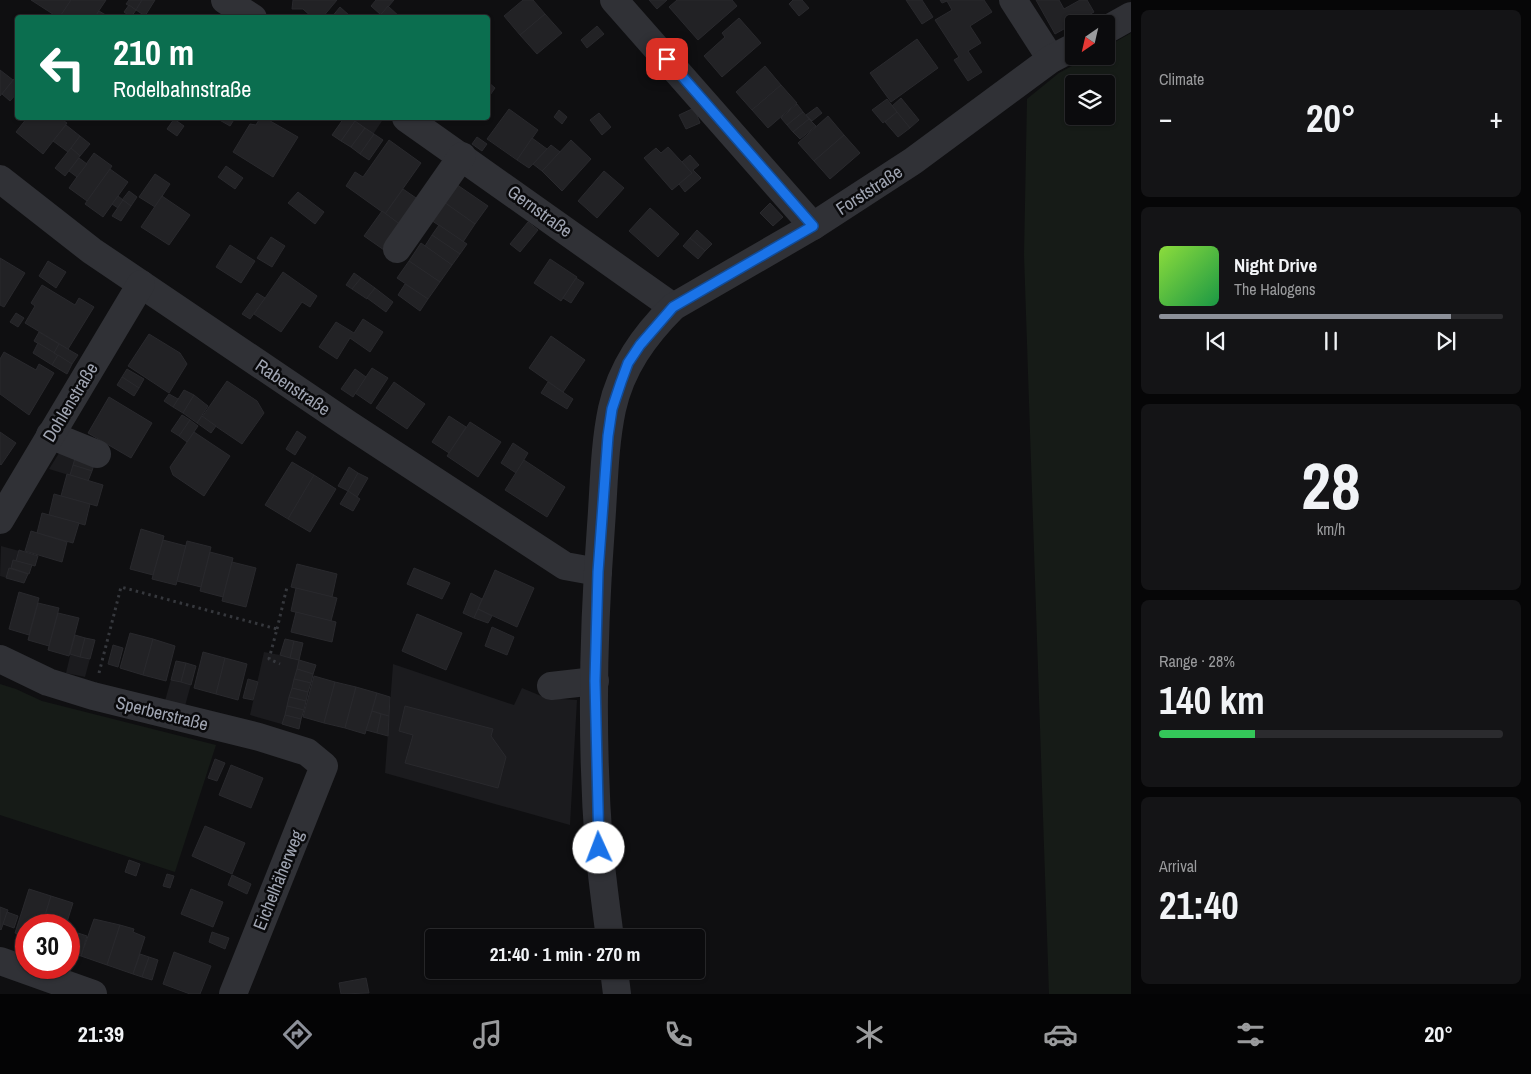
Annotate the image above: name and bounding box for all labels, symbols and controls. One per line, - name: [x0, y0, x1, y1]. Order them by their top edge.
- north arrow: [1065, 15, 1115, 65]
- map controls: [1065, 15, 1115, 125]
- text: 210 m: [113, 29, 194, 76]
- icon: left: [30, 35, 95, 100]
- pin: [646, 38, 688, 80]
- icon: arrive: [653, 45, 681, 73]
- text: Climate: [1159, 68, 1204, 90]
- text: Rodelbahnstraße: [113, 74, 251, 104]
- button: layers: [1065, 75, 1115, 125]
- text: 20°: [1306, 93, 1356, 144]
- text: −: [1159, 99, 1172, 137]
- text: +: [1490, 99, 1503, 137]
- street label: Forststraße: [831, 159, 907, 221]
- street label: Gernstraße: [502, 179, 578, 243]
- text: Night Drive: [1234, 252, 1317, 278]
- text: The Halogens: [1234, 278, 1316, 300]
- icon: previous: [1202, 327, 1230, 355]
- icon: pause: [1317, 327, 1345, 355]
- icon: next: [1432, 327, 1460, 355]
- street label: Rabenstraße: [251, 353, 335, 421]
- street label: Dohlenstraße: [36, 358, 104, 446]
- text: 28: [1301, 442, 1361, 529]
- text: km/h: [1317, 518, 1345, 540]
- text: Range · 28%: [1159, 650, 1235, 672]
- text: 140 km: [1159, 675, 1265, 726]
- street label: Sperberstraße: [113, 689, 211, 737]
- position arrow: [572, 821, 624, 873]
- street label: Eichelhäherweg: [247, 826, 310, 934]
- text: Arrival: [1159, 855, 1197, 877]
- text: 21:40: [1159, 880, 1239, 931]
- speed limit sign: 30: [15, 914, 80, 979]
- text: 21:40 · 1 min · 270 m: [490, 941, 640, 967]
- icon: directions: [280, 1017, 315, 1052]
- icon: music: [470, 1017, 505, 1052]
- icon: phone: [661, 1017, 696, 1052]
- icon: climate: [852, 1017, 887, 1052]
- icon: car: [1043, 1017, 1078, 1052]
- icon: filters: [1233, 1017, 1268, 1052]
- text: 21:39: [78, 1019, 124, 1049]
- text: 20°: [1424, 1019, 1453, 1049]

